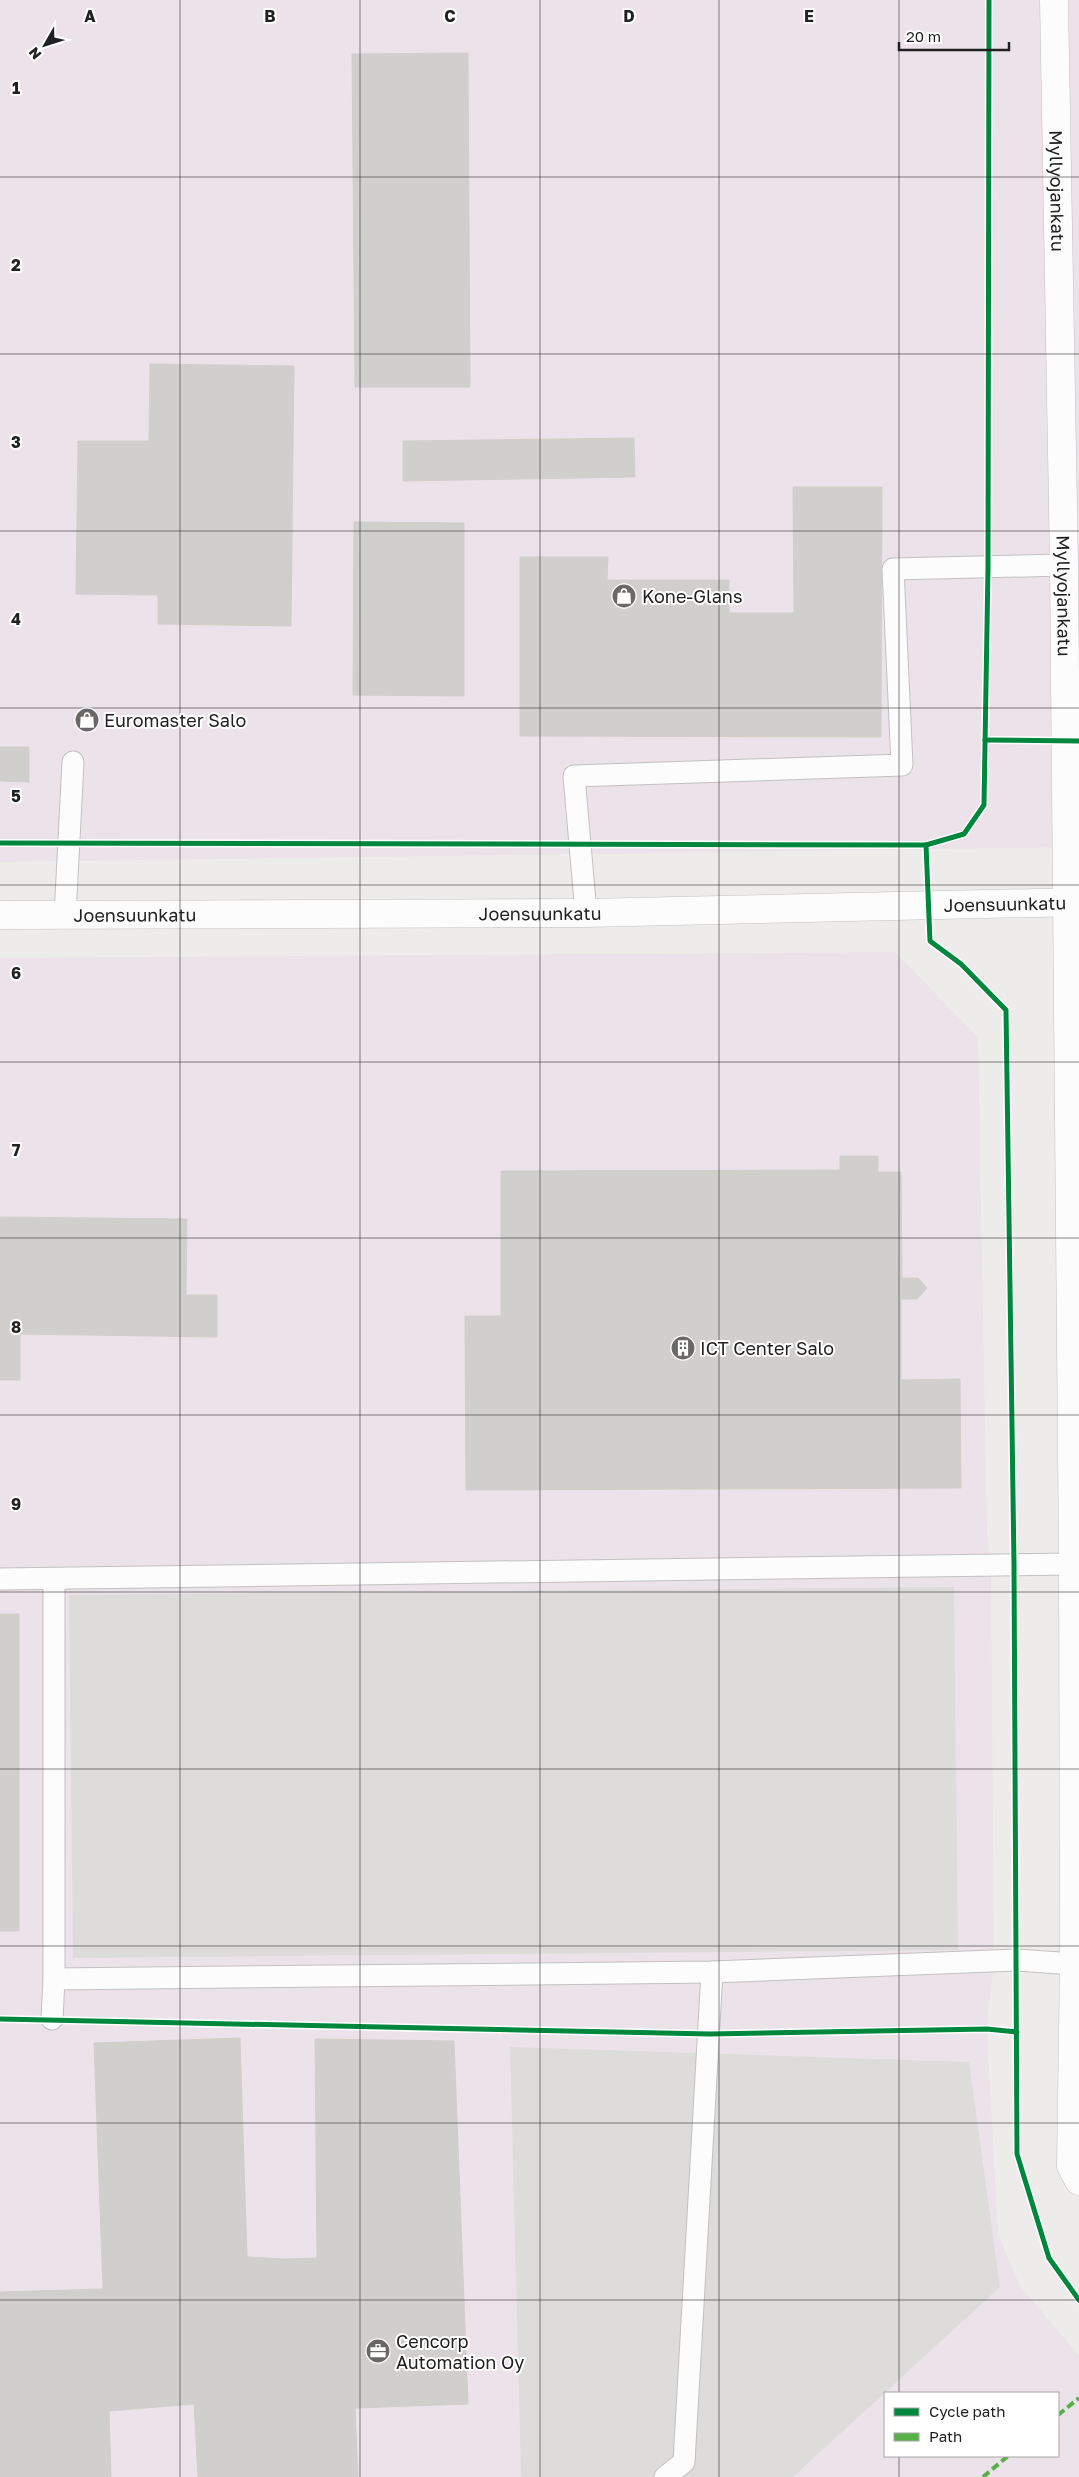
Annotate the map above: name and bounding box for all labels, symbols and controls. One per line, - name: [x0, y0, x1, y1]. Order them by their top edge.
- text: A: [84, 6, 96, 26]
- text: B: [264, 6, 276, 26]
- text: C: [444, 6, 456, 26]
- text: D: [623, 6, 635, 26]
- text: E: [804, 6, 814, 26]
- north arrow: [20, 20, 70, 70]
- scale bar: [899, 20, 1009, 52]
- text: 20 m: [906, 27, 941, 45]
- text: N: [25, 44, 44, 63]
- text: 1: [12, 78, 20, 98]
- street label: Myllyojankatu: [1045, 130, 1069, 252]
- text: 2: [11, 255, 21, 275]
- text: 3: [11, 432, 21, 452]
- street label: Myllyojankatu: [1052, 535, 1076, 657]
- shop icon: Kone-Glans: [611, 583, 637, 609]
- place label: Kone-Glans: [642, 585, 742, 607]
- text: 4: [11, 609, 21, 629]
- shop icon: Euromaster Salo: [74, 707, 100, 733]
- place label: Euromaster Salo: [104, 709, 246, 731]
- text: 5: [11, 786, 21, 806]
- street label: Joensuunkatu: [943, 891, 1067, 916]
- street label: Joensuunkatu: [479, 902, 602, 924]
- street label: Joensuunkatu: [74, 903, 196, 926]
- text: 6: [11, 963, 21, 983]
- text: 7: [12, 1140, 21, 1160]
- text: 8: [11, 1317, 21, 1337]
- building icon: ICT Center Salo: [670, 1335, 696, 1361]
- place label: ICT Center Salo: [700, 1337, 834, 1359]
- text: 9: [11, 1494, 21, 1514]
- place label: Cencorp Automation Oy: [396, 2330, 524, 2373]
- office icon: Cencorp Automation Oy: [365, 2338, 391, 2364]
- legend: [884, 2392, 1059, 2457]
- text: Cycle path: [929, 2402, 1005, 2420]
- text: Path: [929, 2427, 962, 2445]

